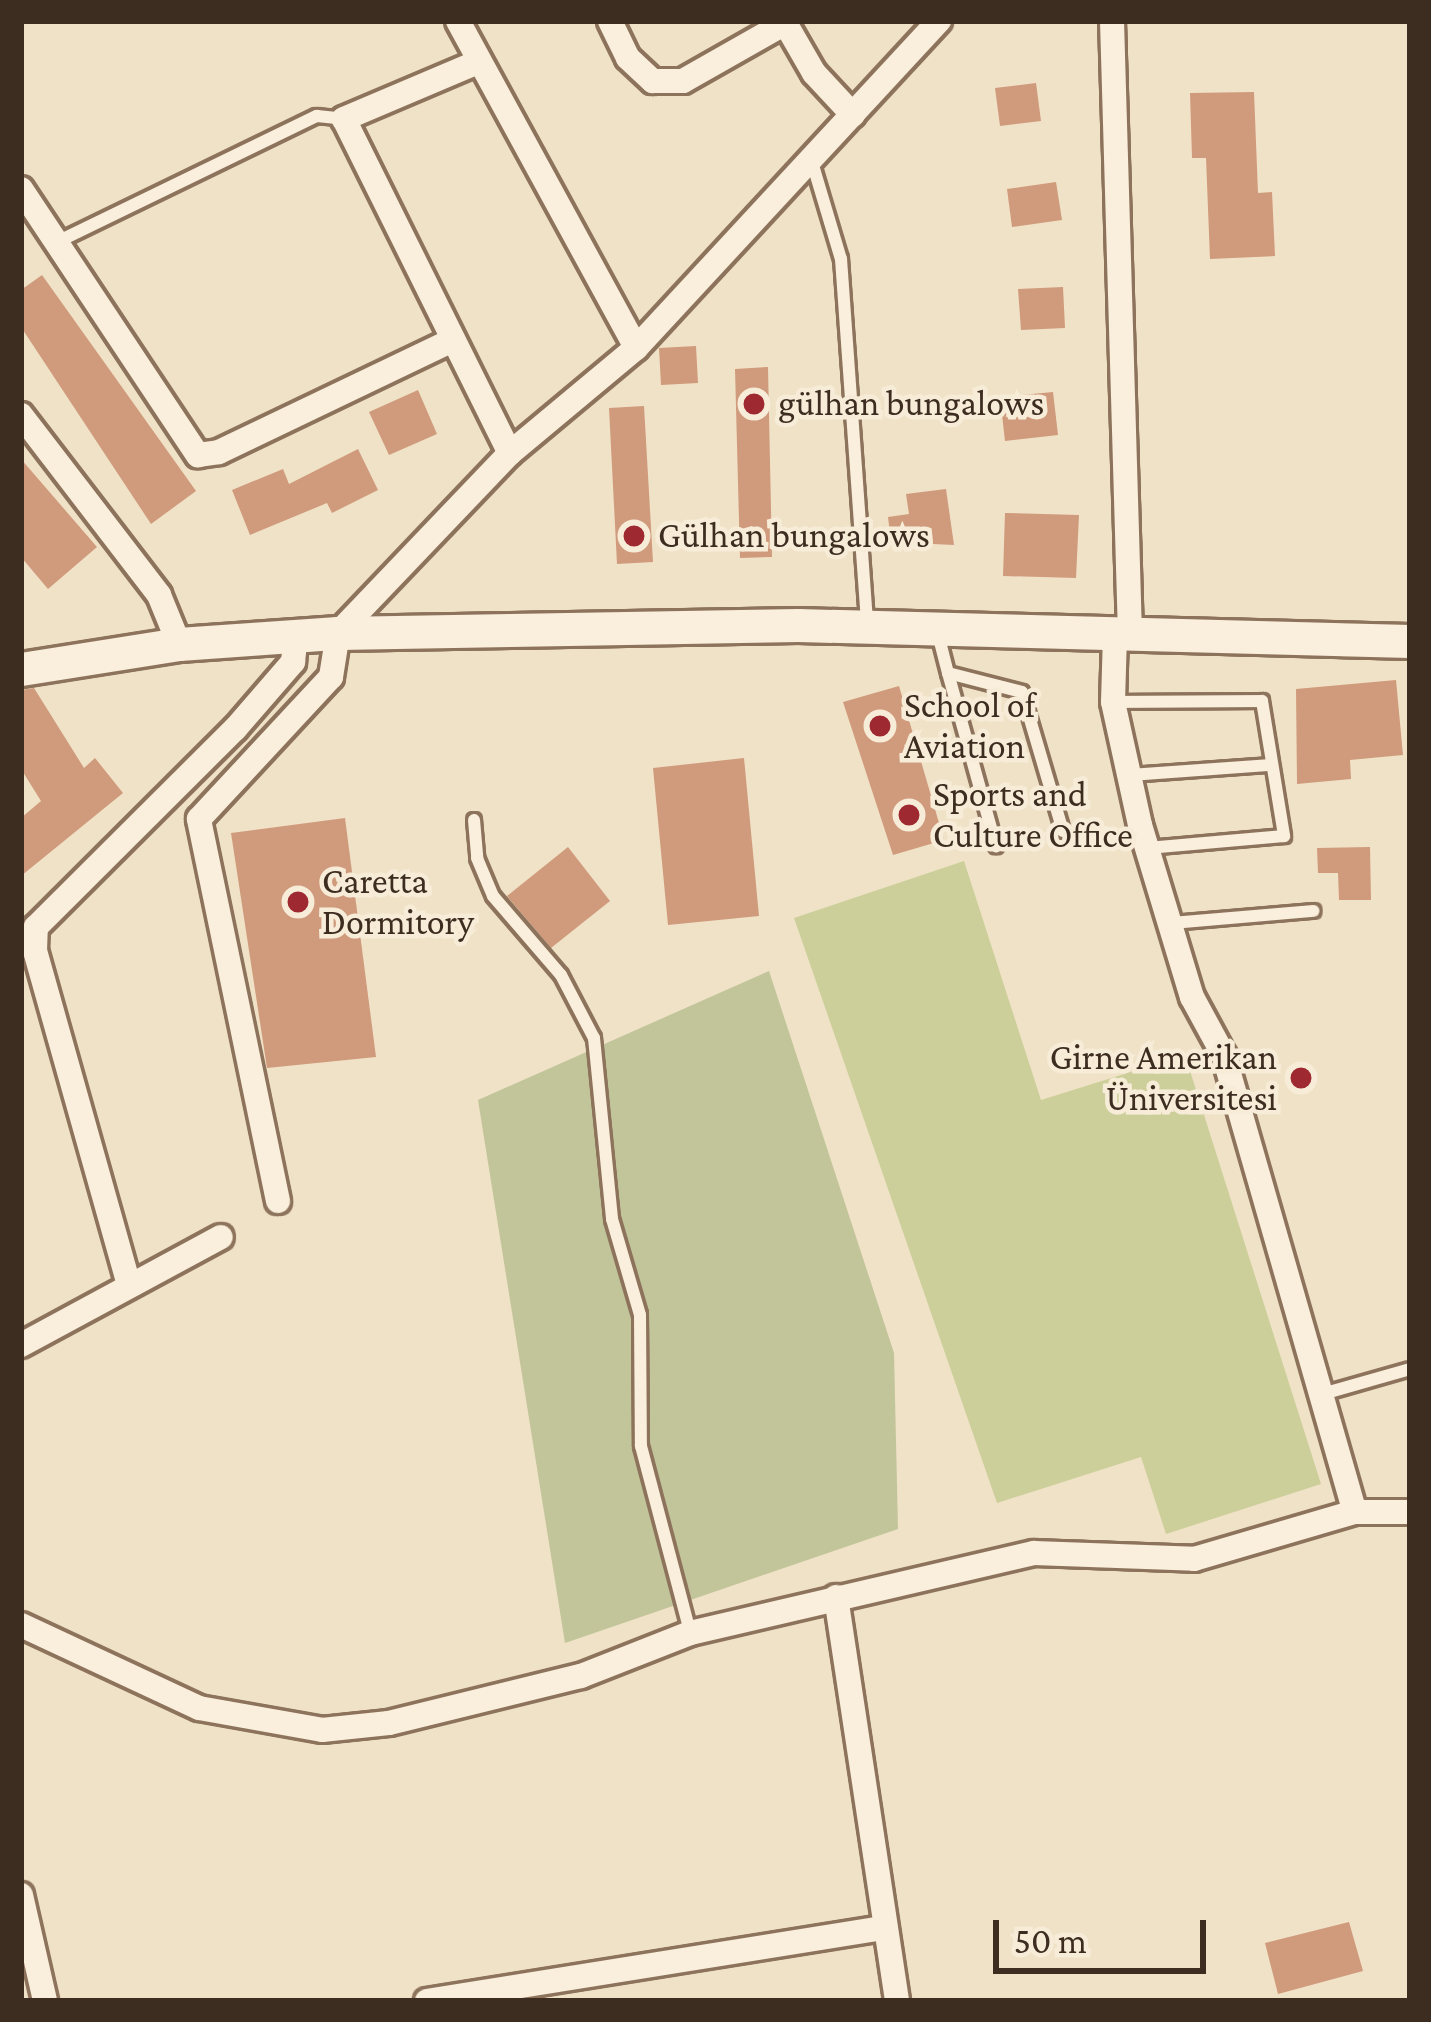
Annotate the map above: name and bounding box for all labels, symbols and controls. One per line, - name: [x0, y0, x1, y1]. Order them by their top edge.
- place label: gülhan bungalows: [778, 382, 1044, 426]
- marker: gülhan bungalows: [741, 391, 767, 417]
- place label: Gülhan bungalows: [658, 514, 930, 558]
- marker: Gülhan bungalows: [621, 523, 647, 549]
- place label: School of Aviation: [904, 683, 1035, 768]
- marker: School of Aviation: [867, 713, 893, 739]
- place label: Sports and Culture Office: [933, 772, 1133, 857]
- marker: Sports and Culture Office: [896, 802, 922, 828]
- place label: Caretta Dormitory: [322, 859, 474, 944]
- marker: Caretta Dormitory: [285, 889, 311, 915]
- place label: Girne Amerikan Üniversitesi: [1050, 1035, 1277, 1120]
- marker: Girne Amerikan Üniversitesi: [1288, 1065, 1314, 1091]
- scale bar: [999, 1896, 1212, 1970]
- text: 50 m: [1014, 1921, 1087, 1961]

